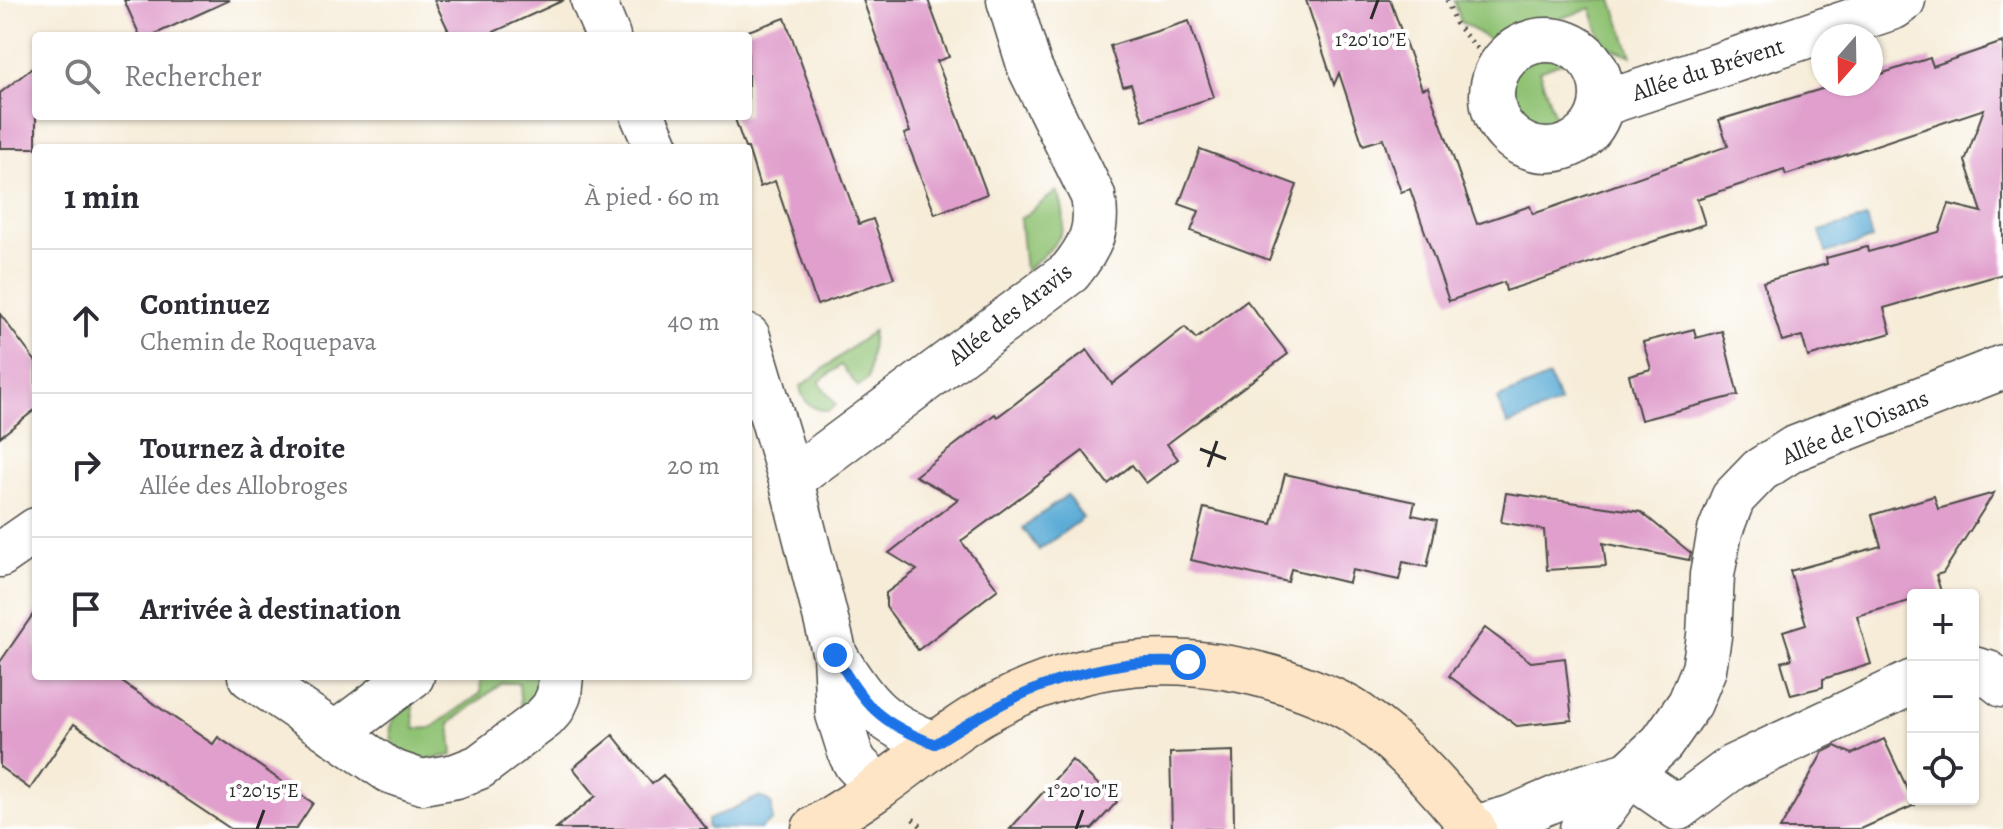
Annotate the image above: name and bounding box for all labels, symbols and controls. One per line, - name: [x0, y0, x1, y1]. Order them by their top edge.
- north arrow: [1811, 24, 1883, 96]
- text: 1°20'10"E: [1335, 26, 1407, 53]
- street label: Allée du Brévent: [1627, 29, 1788, 109]
- search box: [32, 32, 752, 120]
- icon: search: [60, 54, 104, 98]
- text: Rechercher: [124, 56, 262, 96]
- text: 1 min: [64, 173, 140, 220]
- text: À pied · 60 m: [585, 179, 720, 214]
- street label: Allée des Aravis: [940, 255, 1079, 373]
- text: Continuez: [140, 284, 270, 324]
- icon: ahead: [64, 299, 108, 343]
- text: 40 m: [668, 304, 720, 339]
- text: Chemin de Roquepava: [140, 324, 377, 359]
- street label: Allée de l'Oisans: [1776, 382, 1934, 473]
- text: Tournez à droite: [140, 428, 345, 468]
- icon: right: [64, 443, 108, 487]
- text: 20 m: [667, 448, 720, 483]
- text: Allée des Allobroges: [140, 468, 348, 503]
- icon: arrive: [64, 587, 108, 631]
- text: Arrivée à destination: [140, 589, 401, 629]
- map controls: [1907, 589, 1979, 805]
- button: +: [1907, 589, 1979, 661]
- route end: [817, 637, 853, 673]
- route start: [1170, 644, 1206, 680]
- button: −: [1907, 661, 1979, 733]
- button: locate: [1907, 733, 1979, 805]
- text: 1°20'15"E: [229, 777, 299, 804]
- text: 1°20'10"E: [1047, 777, 1119, 804]

